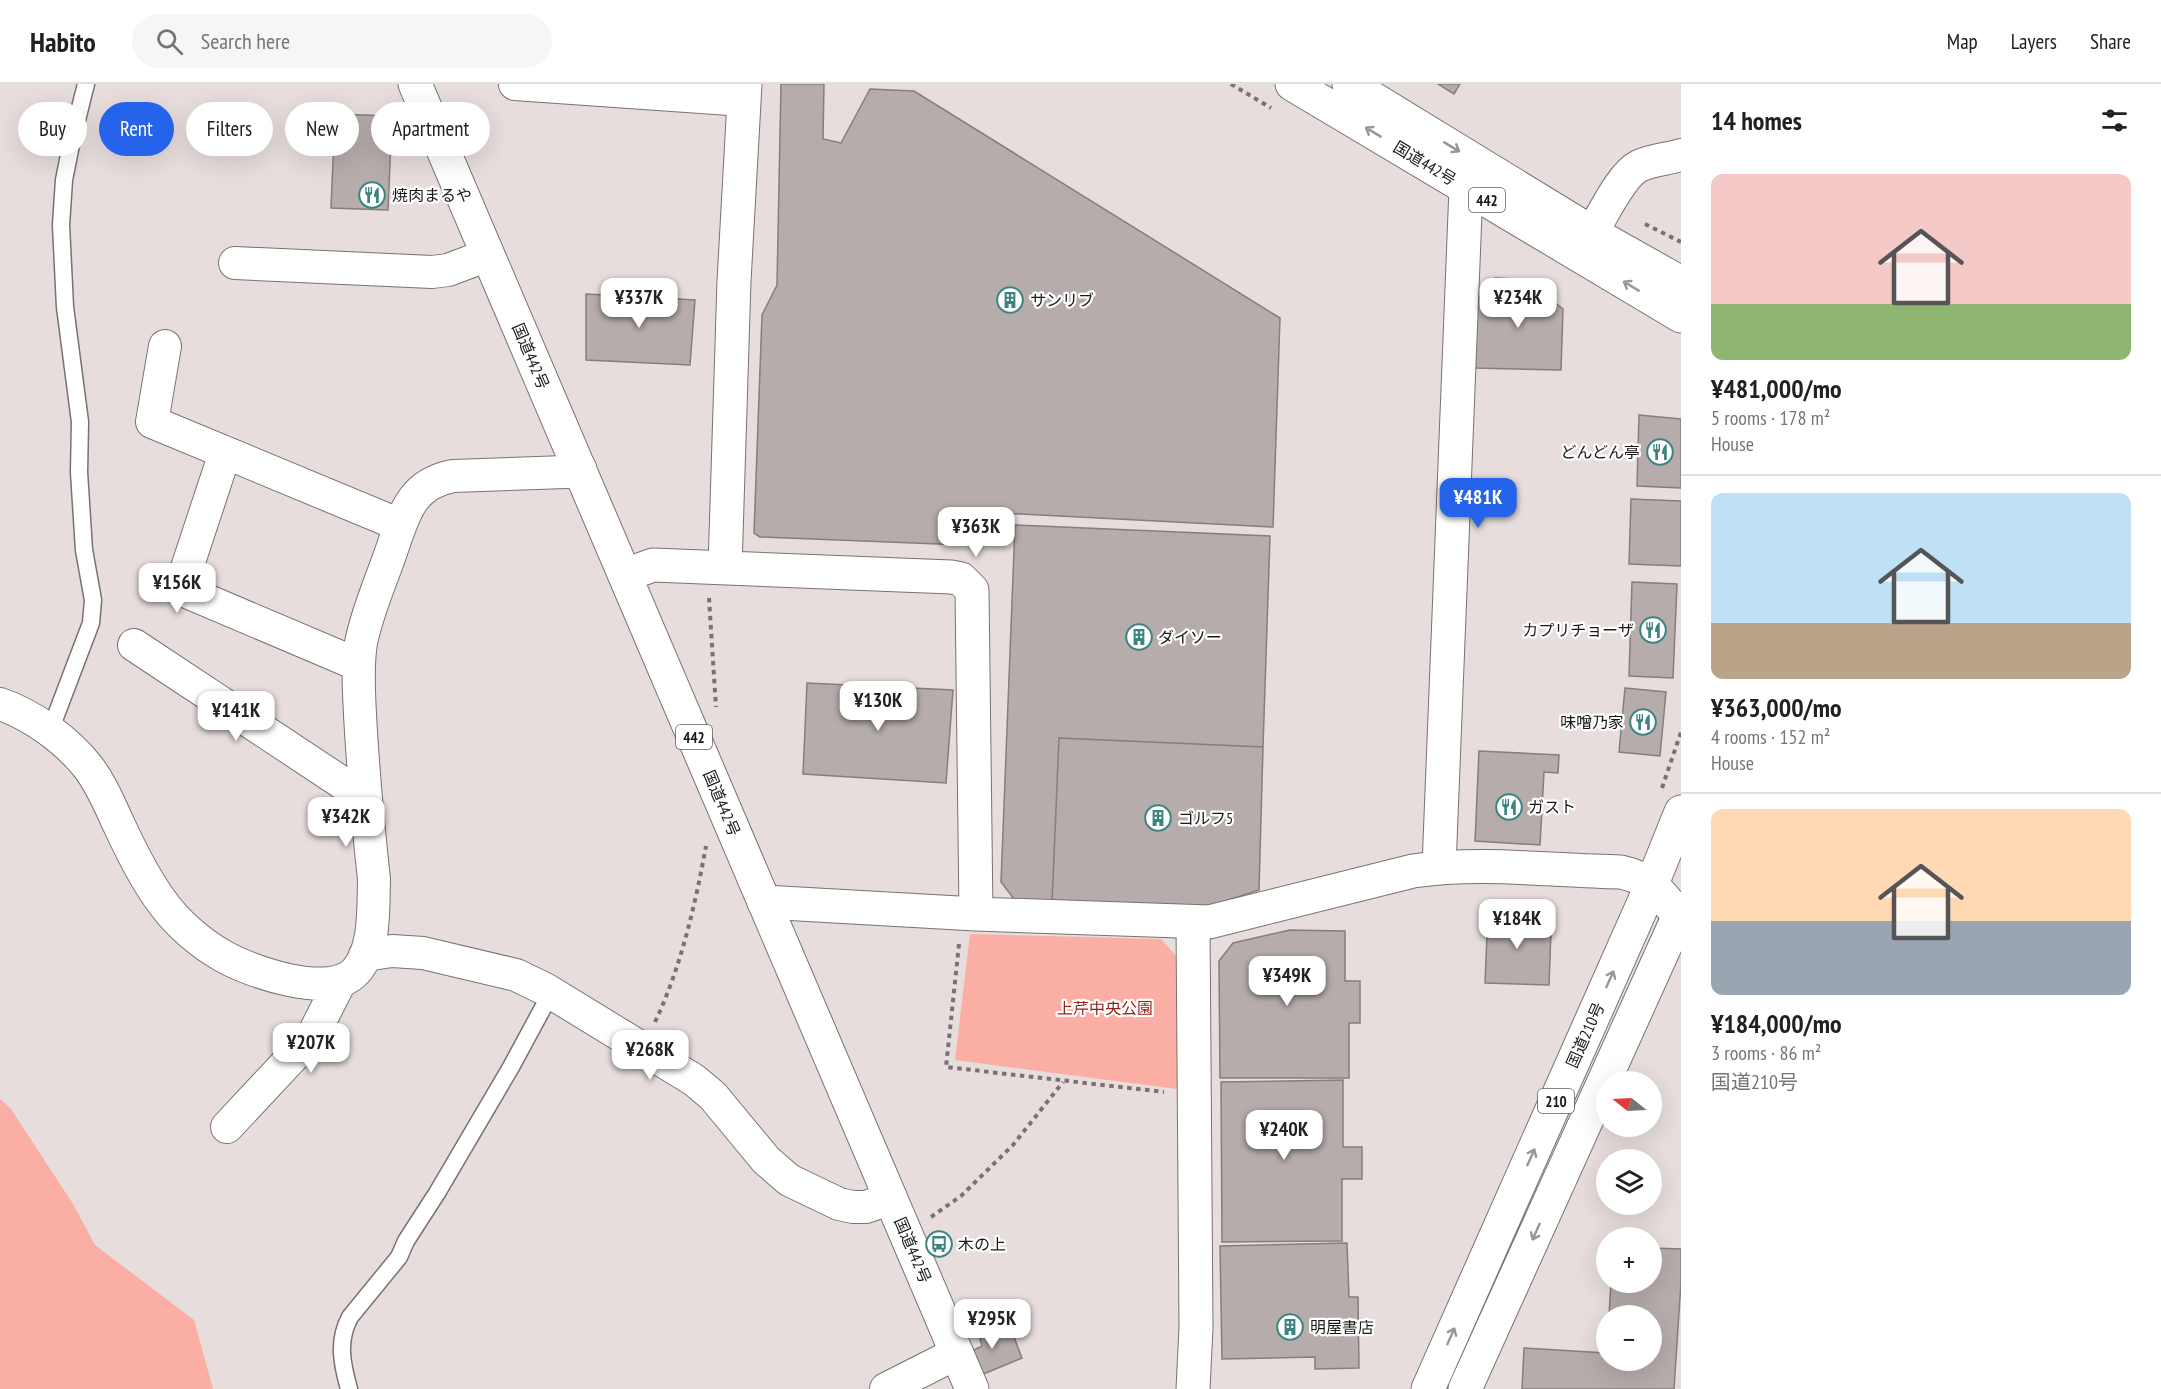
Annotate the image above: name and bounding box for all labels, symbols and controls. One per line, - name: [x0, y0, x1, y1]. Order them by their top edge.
- search box: [132, 14, 552, 68]
- text: Habito: [30, 23, 96, 60]
- icon: search: [153, 25, 186, 58]
- text: Search here: [201, 27, 290, 55]
- text: Map: [1947, 28, 1978, 55]
- text: Layers: [2011, 28, 2057, 55]
- text: Share: [2090, 28, 2131, 55]
- chip: Buy: [18, 102, 87, 156]
- chip: Rent: [99, 102, 174, 156]
- chip: Filters: [186, 102, 273, 156]
- chip: New: [285, 102, 359, 156]
- chip: Apartment: [371, 102, 490, 156]
- text: 14 homes: [1711, 104, 1802, 137]
- icon: filters: [2098, 104, 2131, 137]
- one-way arrow: [1365, 126, 1382, 138]
- street label: 国道442号: [1390, 137, 1460, 189]
- one-way arrow: [1443, 142, 1460, 154]
- restaurant icon: 焼肉まるや: [357, 180, 387, 210]
- place label: 焼肉まるや: [392, 185, 472, 205]
- road number: 442: [1469, 188, 1505, 212]
- icon: home: [1867, 213, 1975, 321]
- pin: ¥337K: [597, 278, 681, 329]
- pin: ¥234K: [1476, 278, 1560, 329]
- one-way arrow: [1623, 280, 1640, 292]
- text: ¥337K: [615, 284, 663, 310]
- text: ¥234K: [1494, 284, 1542, 310]
- building icon: サンリブ: [995, 285, 1025, 315]
- place label: サンリブ: [1030, 290, 1094, 310]
- street label: 国道442号: [508, 320, 554, 392]
- text: ¥481,000/mo: [1711, 372, 1842, 405]
- text: 5 rooms · 178 m²: [1711, 405, 1830, 431]
- text: House: [1711, 431, 1754, 457]
- restaurant icon: どんどん亭: [1645, 437, 1675, 467]
- place label: どんどん亭: [1560, 442, 1640, 462]
- pin: ¥481K: [1436, 478, 1520, 529]
- text: ¥481K: [1454, 484, 1502, 510]
- pin: ¥363K: [934, 507, 1018, 558]
- text: ¥363K: [952, 513, 1000, 539]
- icon: home: [1867, 532, 1975, 640]
- pin: ¥156K: [135, 563, 219, 614]
- text: ¥156K: [153, 569, 201, 595]
- restaurant icon: カプリチョーザ: [1638, 615, 1668, 645]
- place label: カプリチョーザ: [1522, 620, 1634, 640]
- building icon: ダイソー: [1124, 622, 1154, 652]
- place label: ダイソー: [1158, 627, 1222, 647]
- pin: ¥130K: [836, 681, 920, 732]
- text: ¥130K: [854, 687, 902, 713]
- pin: ¥141K: [194, 691, 278, 742]
- text: ¥363,000/mo: [1711, 691, 1842, 724]
- text: ¥141K: [212, 697, 260, 723]
- restaurant icon: 味噌乃家: [1628, 707, 1658, 737]
- place label: 味噌乃家: [1560, 712, 1624, 732]
- text: 4 rooms · 152 m²: [1711, 724, 1830, 750]
- road number: 442: [676, 725, 712, 749]
- text: House: [1711, 750, 1754, 776]
- street label: 国道442号: [699, 767, 745, 839]
- restaurant icon: ガスト: [1494, 792, 1524, 822]
- pin: ¥342K: [304, 797, 388, 848]
- place label: ガスト: [1528, 797, 1576, 817]
- text: ¥342K: [322, 803, 370, 829]
- building icon: ゴルフ5: [1143, 803, 1173, 833]
- place label: ゴルフ5: [1178, 808, 1233, 828]
- icon: home: [1867, 848, 1975, 956]
- pin: ¥184K: [1475, 899, 1559, 950]
- text: ¥184K: [1493, 905, 1541, 931]
- pin: ¥349K: [1245, 956, 1329, 1007]
- text: ¥349K: [1263, 962, 1311, 988]
- one-way arrow: [1605, 971, 1616, 989]
- park label: 上芹中央公園: [1057, 998, 1153, 1018]
- street label: 国道210号: [1562, 999, 1608, 1071]
- text: ¥184,000/mo: [1711, 1007, 1842, 1040]
- pin: ¥207K: [269, 1023, 353, 1074]
- text: ¥207K: [287, 1029, 335, 1055]
- pin: ¥268K: [608, 1030, 692, 1081]
- text: ¥268K: [626, 1036, 674, 1062]
- text: 3 rooms · 86 m²: [1711, 1040, 1821, 1066]
- text: 国道210号: [1711, 1069, 1798, 1095]
- north arrow: [1596, 1071, 1662, 1137]
- map controls: [1596, 1071, 1662, 1371]
- road number: 210: [1538, 1089, 1574, 1113]
- pin: ¥240K: [1242, 1110, 1326, 1161]
- text: ¥240K: [1260, 1116, 1308, 1142]
- one-way arrow: [1525, 1149, 1537, 1167]
- button: layers: [1596, 1149, 1662, 1215]
- street label: 国道442号: [890, 1214, 936, 1286]
- one-way arrow: [1530, 1223, 1542, 1241]
- button: +: [1596, 1227, 1662, 1293]
- bus stop icon: 木の上: [924, 1229, 954, 1259]
- place label: 木の上: [958, 1234, 1006, 1254]
- pin: ¥295K: [950, 1299, 1034, 1350]
- text: ¥295K: [968, 1305, 1016, 1331]
- button: −: [1596, 1305, 1662, 1371]
- building icon: 明屋書店: [1275, 1312, 1305, 1342]
- place label: 明屋書店: [1310, 1317, 1374, 1337]
- one-way arrow: [1446, 1327, 1458, 1345]

